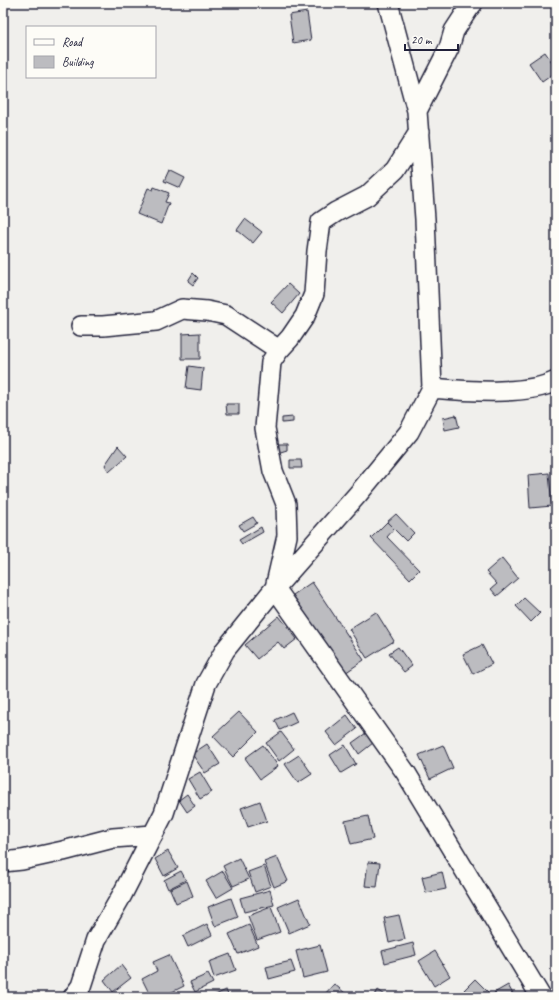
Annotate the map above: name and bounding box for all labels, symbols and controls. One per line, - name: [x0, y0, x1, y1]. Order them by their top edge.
- legend: [26, 26, 156, 78]
- scale bar: [405, 26, 458, 52]
- text: 20 m: [411, 32, 433, 48]
- text: Road: [62, 34, 84, 50]
- text: Building: [62, 54, 94, 70]

